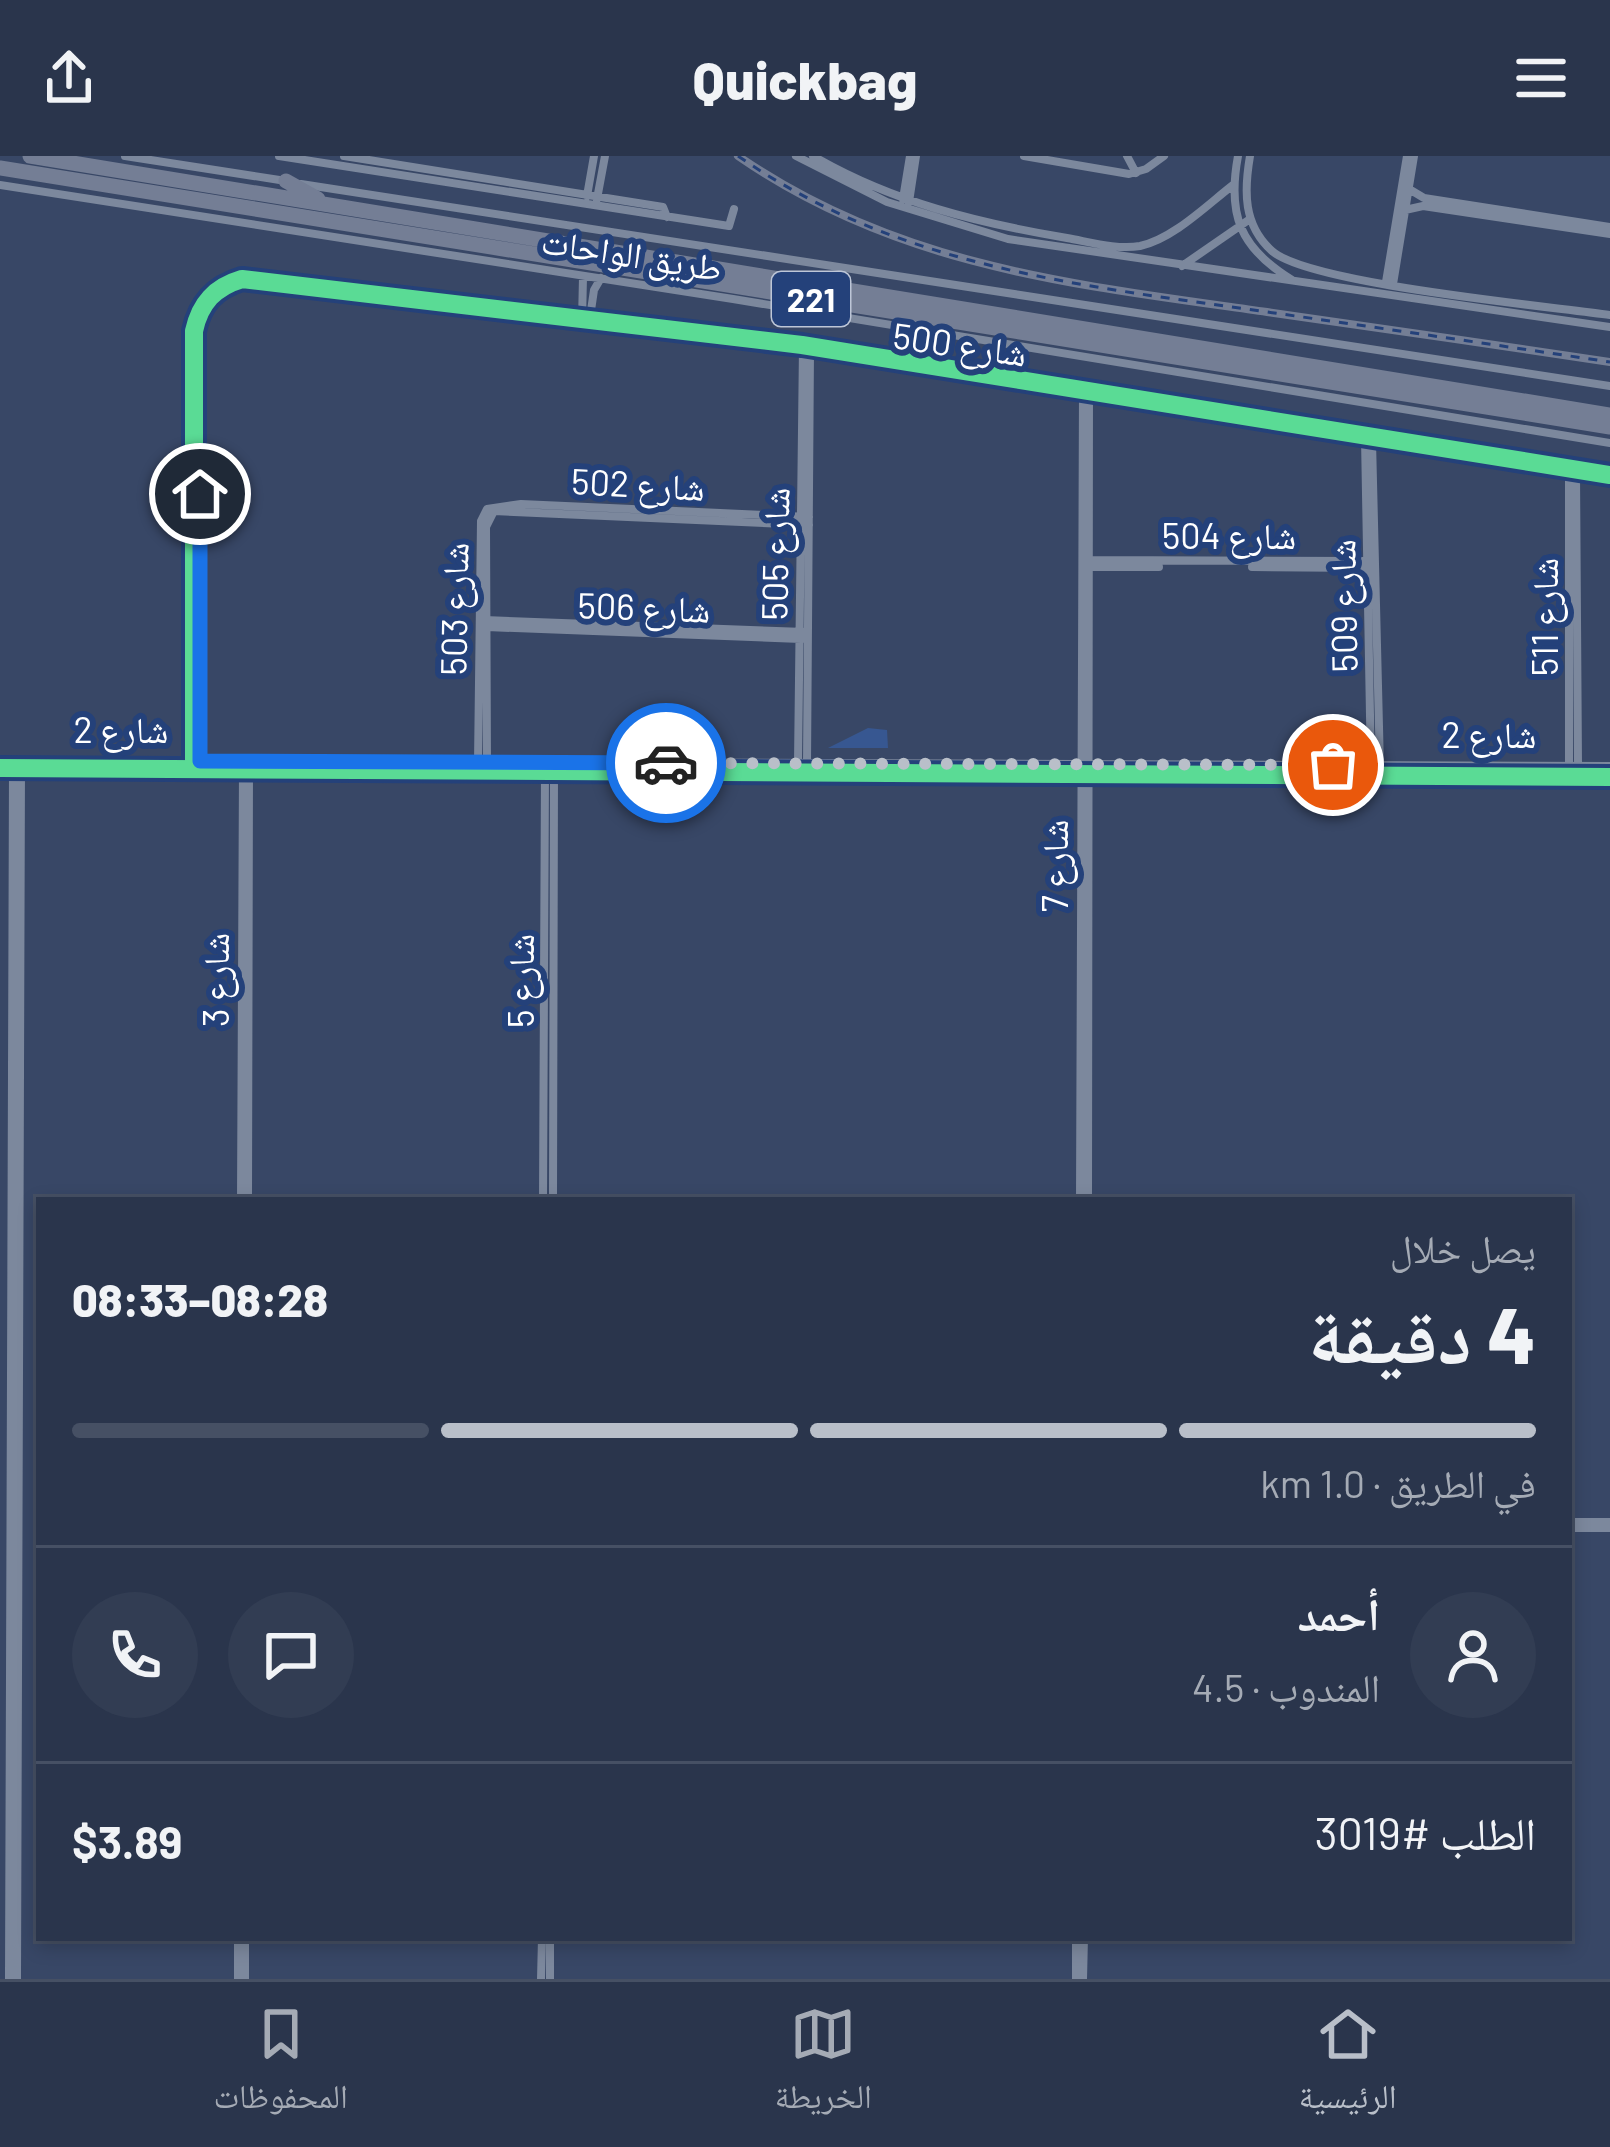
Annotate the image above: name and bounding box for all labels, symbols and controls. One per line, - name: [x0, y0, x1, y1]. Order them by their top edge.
- icon: share: [36, 45, 102, 111]
- icon: menu: [1508, 45, 1574, 111]
- text: Quickbag: [693, 46, 917, 111]
- street label: طريق الواحات: [538, 217, 725, 290]
- road number: 221: [772, 272, 850, 326]
- street label: شارع 500: [890, 312, 1030, 377]
- pin: [149, 443, 251, 545]
- street label: شارع 502: [570, 458, 706, 511]
- icon: home: [167, 461, 233, 527]
- street label: شارع 505: [751, 487, 800, 621]
- street label: شارع 504: [1162, 513, 1296, 559]
- street label: شارع 509: [1319, 539, 1368, 673]
- street label: شارع 503: [430, 542, 479, 676]
- street label: شارع 511: [1522, 558, 1568, 676]
- street label: شارع 506: [577, 582, 711, 633]
- courier: [606, 703, 726, 823]
- street label: شارع 2: [74, 707, 168, 753]
- street label: شارع 2: [1442, 712, 1536, 758]
- pin: [1282, 714, 1384, 816]
- icon: car: [633, 730, 699, 796]
- icon: bag: [1300, 732, 1366, 798]
- street label: شارع 7: [1032, 820, 1078, 912]
- street label: شارع 3: [193, 933, 239, 1027]
- street label: شارع 5: [498, 934, 544, 1028]
- text: يصل خلال: [1390, 1224, 1536, 1271]
- text: 08:28–08:33: [72, 1272, 328, 1326]
- text: 4 دقيقة: [1308, 1286, 1536, 1380]
- text: في الطريق · 1.0 km: [1260, 1459, 1536, 1506]
- text: أحمد: [1298, 1586, 1380, 1640]
- button: phone: [72, 1592, 198, 1718]
- button: chat: [228, 1592, 354, 1718]
- button: person: [1410, 1592, 1536, 1718]
- text: المندوب · 4.5: [1192, 1663, 1380, 1710]
- text: الطلب #3019: [1314, 1805, 1536, 1859]
- text: $3.89: [72, 1814, 182, 1868]
- tab: المحفوظات: [213, 2001, 348, 2129]
- tab: الخريطة: [775, 2001, 872, 2129]
- tab: الرئيسية: [1299, 2001, 1397, 2129]

